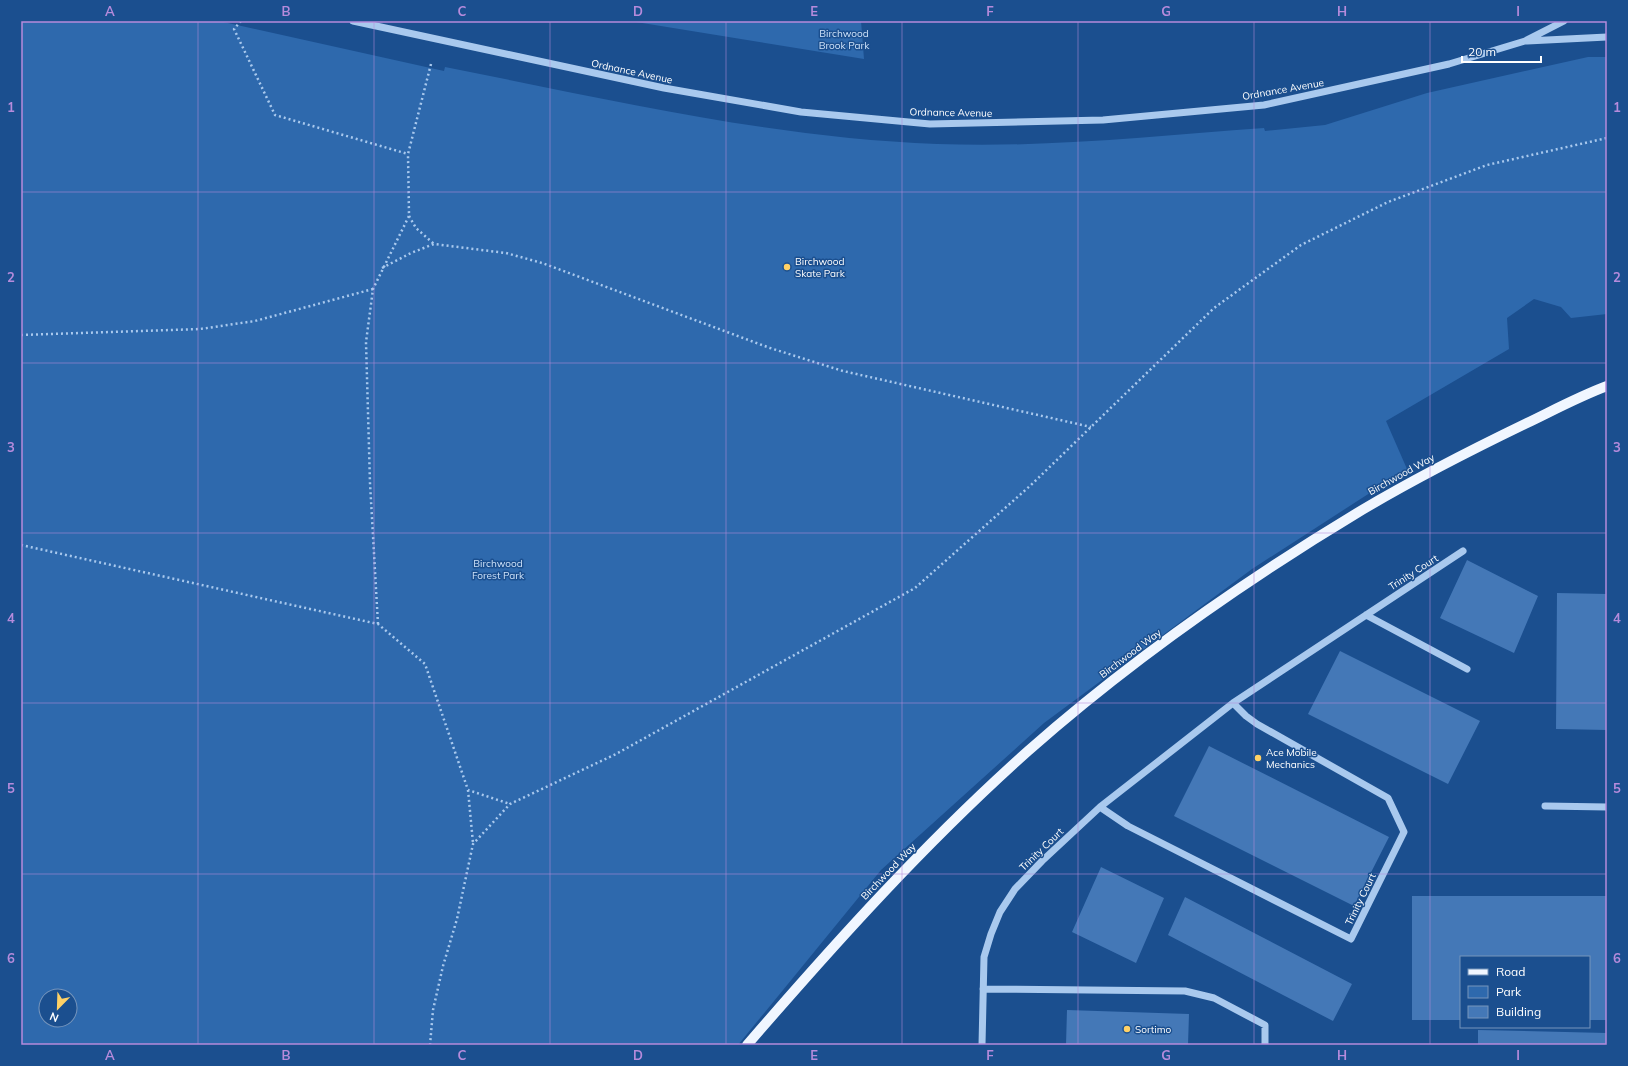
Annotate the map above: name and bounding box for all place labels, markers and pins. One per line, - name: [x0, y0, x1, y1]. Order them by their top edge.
- place label: Birchwood Skate Park: [795, 255, 846, 280]
- marker: Birchwood Skate Park: [782, 262, 792, 272]
- place label: Ace Mobile Mechanics: [1266, 746, 1317, 771]
- marker: Ace Mobile Mechanics: [1253, 753, 1263, 763]
- place label: Sortimo: [1135, 1023, 1171, 1036]
- marker: Sortimo: [1122, 1024, 1132, 1034]

